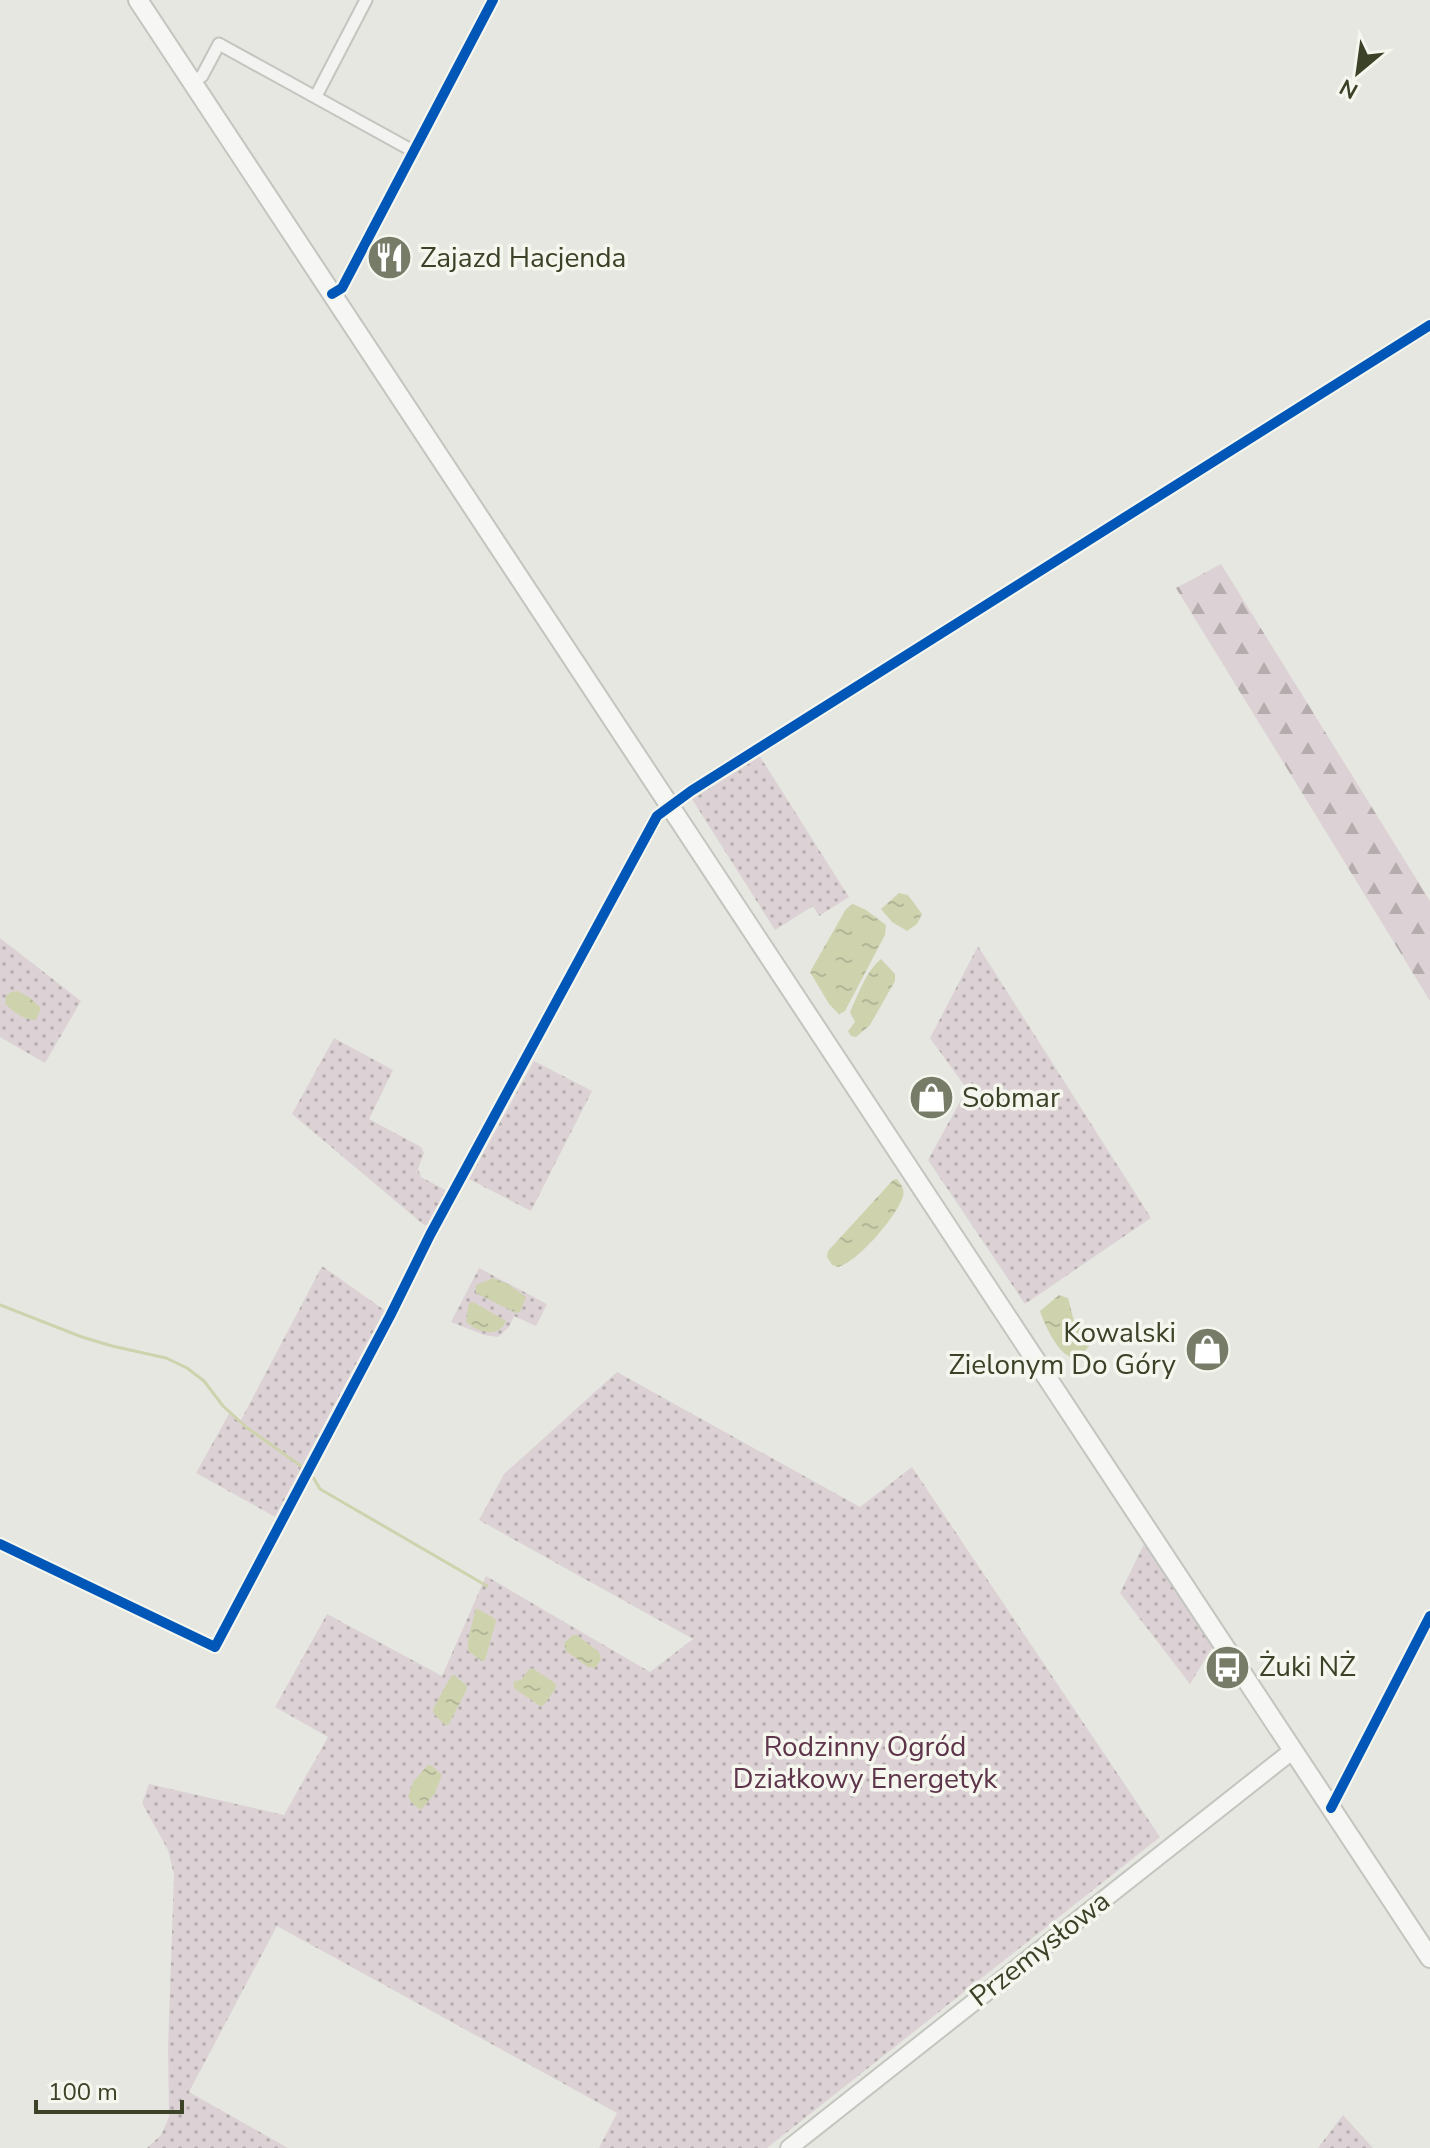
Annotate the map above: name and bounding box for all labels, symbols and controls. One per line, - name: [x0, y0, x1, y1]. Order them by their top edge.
- north arrow: [1318, 32, 1398, 112]
- text: N: [1334, 72, 1363, 106]
- restaurant icon: Zajazd Hacjenda: [365, 234, 413, 282]
- place label: Zajazd Hacjenda: [420, 239, 626, 277]
- shop icon: Sobmar: [907, 1074, 955, 1122]
- place label: Sobmar: [962, 1079, 1060, 1117]
- place label: Kowalski Zielonym Do Góry: [948, 1314, 1177, 1384]
- shop icon: Kowalski Zielonym Do Góry: [1183, 1325, 1231, 1373]
- bus stop icon: Żuki NŻ: [1204, 1643, 1252, 1691]
- place label: Żuki NŻ: [1259, 1648, 1356, 1686]
- park label: Rodzinny Ogród Działkowy Energetyk: [733, 1728, 998, 1798]
- street label: Przemysłowa: [962, 1882, 1118, 2016]
- scale bar: [36, 2064, 182, 2114]
- text: 100 m: [48, 2076, 118, 2108]

